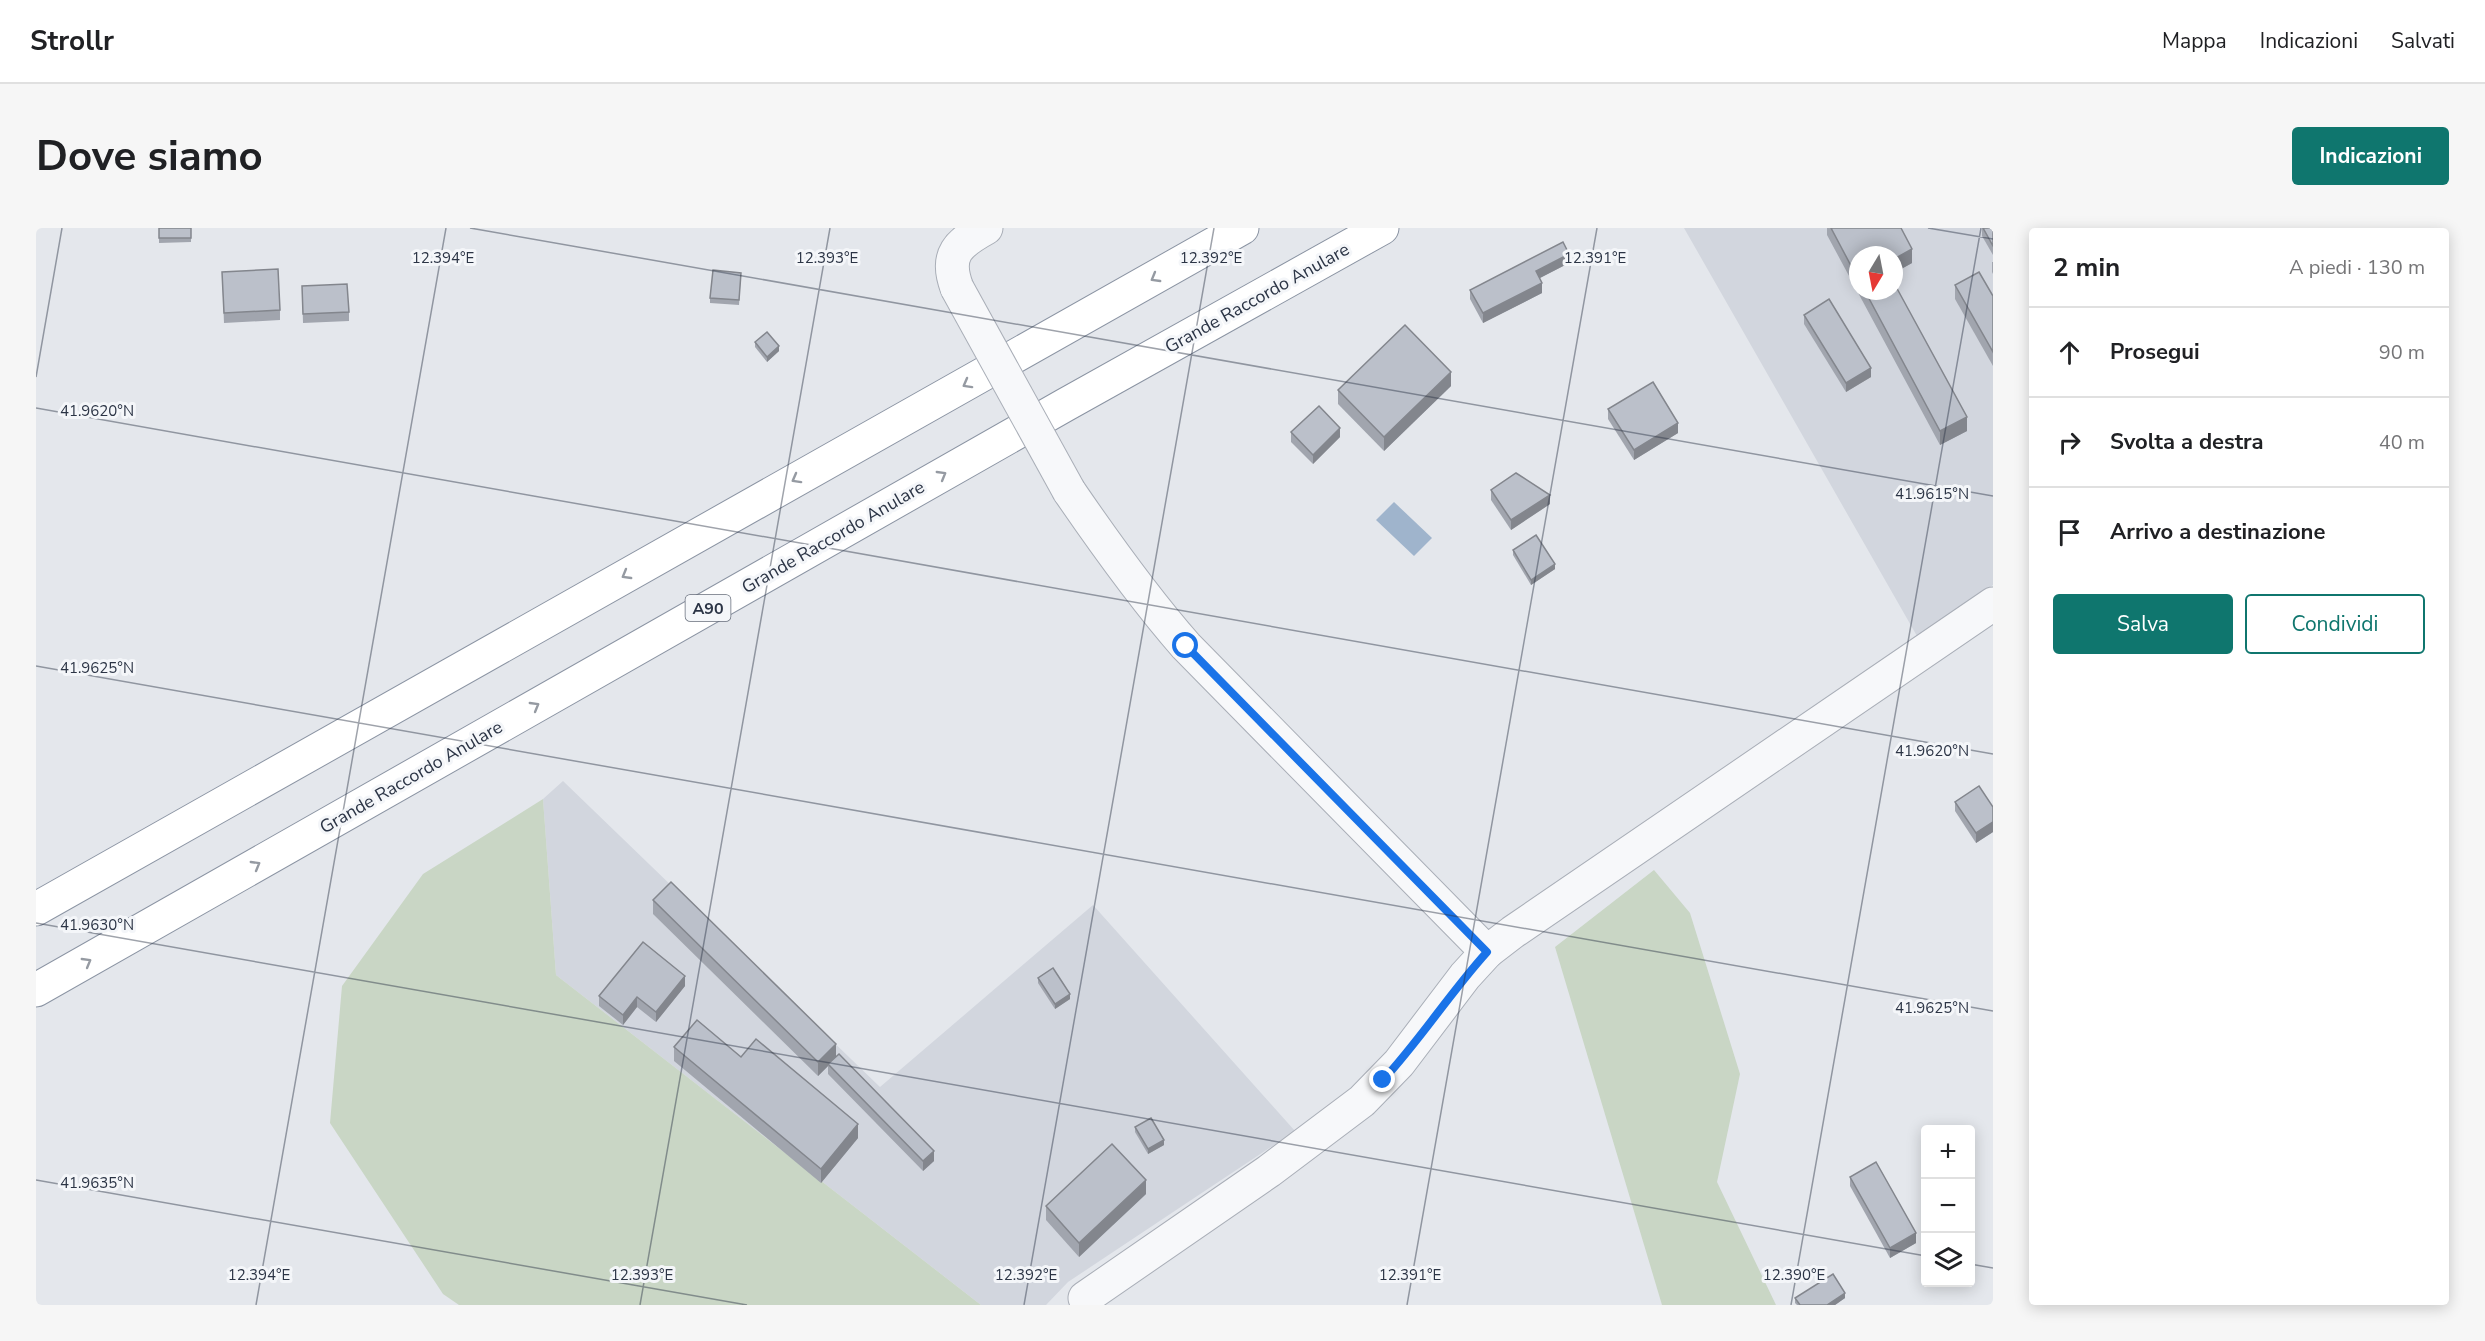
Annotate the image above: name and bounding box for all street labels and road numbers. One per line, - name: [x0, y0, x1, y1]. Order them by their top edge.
- street label: Grande Raccordo Anulare: [1160, 237, 1354, 359]
- street label: Grande Raccordo Anulare: [737, 475, 929, 599]
- road number: A90: [686, 595, 730, 621]
- street label: Grande Raccordo Anulare: [315, 715, 507, 839]

